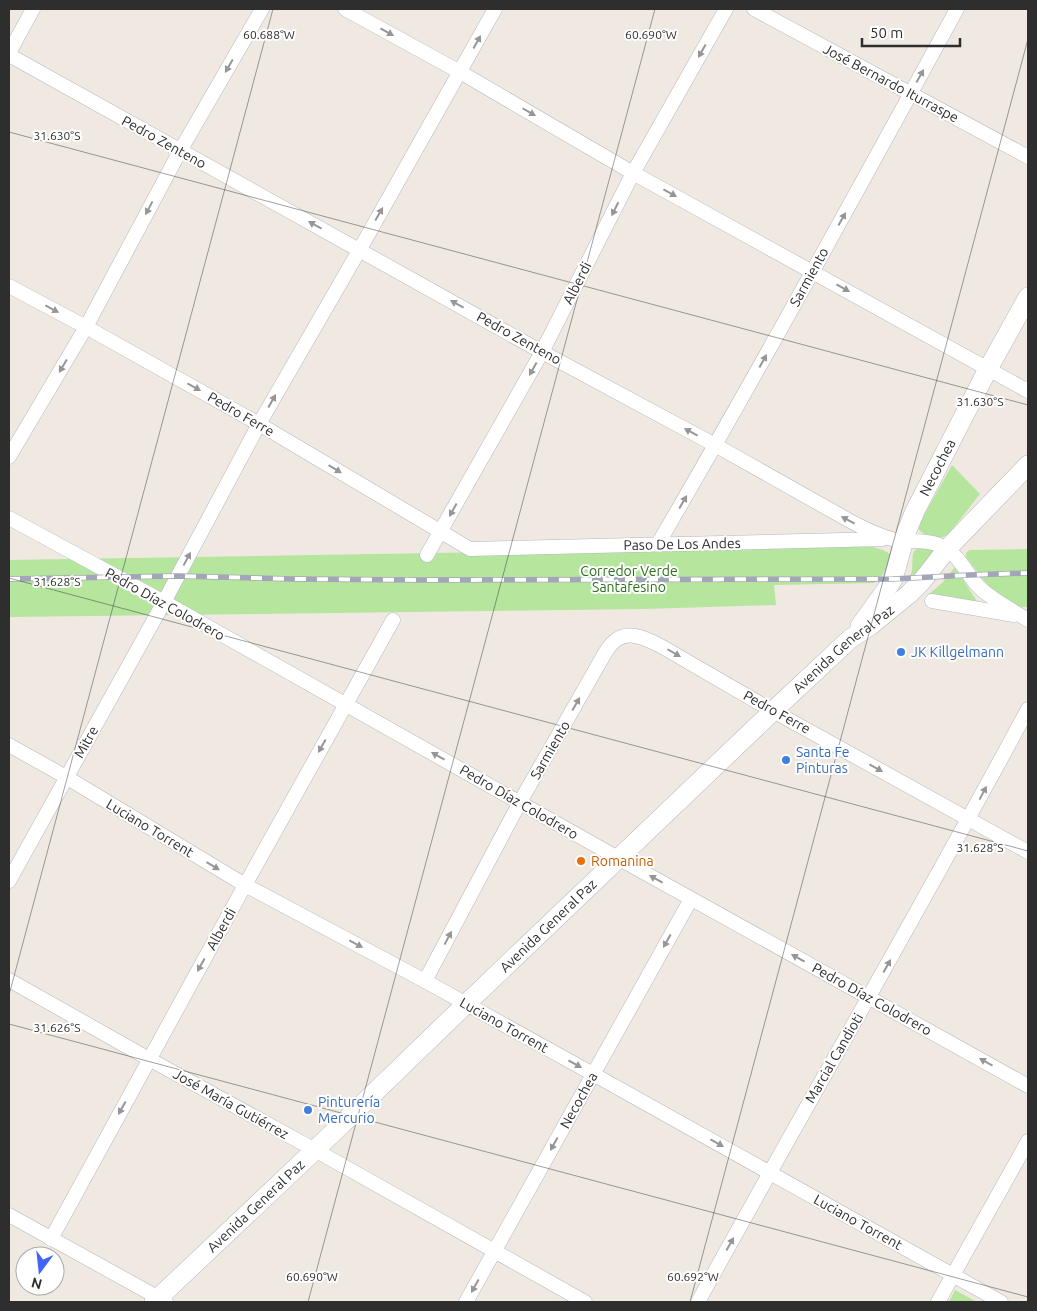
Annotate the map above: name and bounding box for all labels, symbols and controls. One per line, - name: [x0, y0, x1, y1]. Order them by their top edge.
- scale bar: [862, 15, 960, 47]
- text: 50 m: [870, 24, 903, 41]
- text: 60.688°W: [243, 28, 295, 41]
- one-way arrow: [380, 28, 395, 36]
- text: 60.690°W: [625, 28, 677, 41]
- one-way arrow: [472, 36, 481, 49]
- street label: José Bernardo Iturraspe: [821, 41, 961, 125]
- one-way arrow: [698, 44, 706, 59]
- one-way arrow: [224, 60, 233, 73]
- one-way arrow: [916, 69, 924, 83]
- one-way arrow: [522, 107, 535, 116]
- street label: Pedro Zenteno: [119, 112, 209, 172]
- text: 31.630°S: [34, 129, 80, 142]
- one-way arrow: [663, 188, 677, 197]
- one-way arrow: [145, 201, 153, 215]
- one-way arrow: [611, 202, 619, 216]
- one-way arrow: [375, 208, 384, 221]
- one-way arrow: [838, 211, 846, 226]
- one-way arrow: [308, 220, 322, 229]
- street label: Sarmiento: [786, 245, 832, 309]
- street label: Alberdi: [560, 259, 594, 307]
- one-way arrow: [836, 284, 850, 292]
- one-way arrow: [449, 300, 464, 308]
- one-way arrow: [44, 305, 59, 313]
- street label: Pedro Zenteno: [474, 308, 564, 368]
- one-way arrow: [759, 353, 767, 368]
- one-way arrow: [59, 359, 68, 372]
- one-way arrow: [528, 362, 537, 375]
- one-way arrow: [187, 383, 200, 392]
- street label: Pedro Ferre: [205, 389, 277, 439]
- one-way arrow: [268, 394, 277, 407]
- text: 31.630°S: [957, 395, 1003, 408]
- one-way arrow: [685, 428, 698, 437]
- street label: Necochea: [916, 436, 959, 499]
- one-way arrow: [328, 464, 341, 473]
- one-way arrow: [678, 495, 687, 508]
- one-way arrow: [448, 504, 457, 517]
- one-way arrow: [842, 516, 855, 525]
- street label: Paso De Los Andes: [623, 535, 741, 553]
- one-way arrow: [183, 552, 191, 566]
- park label: Corredor Verde Santafesino: [580, 563, 678, 595]
- street label: Pedro Díaz Colodrero: [102, 564, 228, 644]
- text: 31.628°S: [34, 575, 80, 588]
- street label: Avenida General Paz: [790, 602, 897, 696]
- place label: JK Killgelmann: [911, 644, 1004, 660]
- marker: JK Killgelmann: [895, 646, 907, 658]
- one-way arrow: [666, 649, 681, 657]
- street label: Pedro Ferre: [741, 687, 813, 737]
- one-way arrow: [572, 697, 581, 710]
- street label: Sarmiento: [527, 718, 573, 782]
- street label: Mitre: [71, 723, 101, 761]
- one-way arrow: [317, 740, 326, 753]
- place label: Santa Fe Pinturas: [796, 744, 850, 776]
- one-way arrow: [431, 752, 445, 760]
- marker: Santa Fe Pinturas: [780, 754, 792, 766]
- street label: Pedro Díaz Colodrero: [457, 762, 581, 842]
- one-way arrow: [869, 763, 882, 772]
- one-way arrow: [979, 786, 987, 800]
- street label: Luciano Torrent: [104, 796, 197, 861]
- text: 31.628°S: [957, 841, 1003, 854]
- place label: Romanina: [591, 853, 654, 869]
- marker: Romanina: [575, 855, 587, 867]
- one-way arrow: [207, 861, 220, 870]
- one-way arrow: [648, 875, 663, 883]
- street label: Avenida General Paz: [496, 876, 600, 975]
- street label: Alberdi: [203, 905, 239, 953]
- one-way arrow: [444, 931, 452, 945]
- one-way arrow: [663, 935, 672, 948]
- one-way arrow: [348, 940, 363, 948]
- one-way arrow: [790, 954, 805, 962]
- one-way arrow: [883, 958, 891, 973]
- one-way arrow: [196, 959, 205, 972]
- street label: Pedro Díaz Colodrero: [809, 959, 935, 1039]
- street label: Luciano Torrent: [457, 994, 551, 1056]
- street label: Marcial Candioti: [802, 1010, 866, 1106]
- text: 31.626°S: [34, 1021, 80, 1034]
- one-way arrow: [979, 1058, 992, 1067]
- one-way arrow: [568, 1060, 582, 1068]
- street label: José María Gutiérrez: [171, 1066, 291, 1142]
- street label: Necochea: [557, 1069, 601, 1131]
- place label: Pinturería Mercurio: [318, 1094, 380, 1126]
- one-way arrow: [118, 1101, 127, 1114]
- marker: Pinturería Mercurio: [302, 1104, 314, 1116]
- one-way arrow: [549, 1137, 558, 1150]
- one-way arrow: [710, 1139, 723, 1148]
- street label: Avenida General Paz: [204, 1156, 308, 1255]
- street label: Luciano Torrent: [811, 1191, 905, 1253]
- one-way arrow: [725, 1238, 734, 1251]
- north arrow: [15, 1246, 65, 1296]
- text: 60.690°W: [286, 1270, 338, 1283]
- text: 60.692°W: [667, 1270, 719, 1283]
- text: N: [30, 1274, 44, 1293]
- one-way arrow: [470, 1279, 479, 1293]

